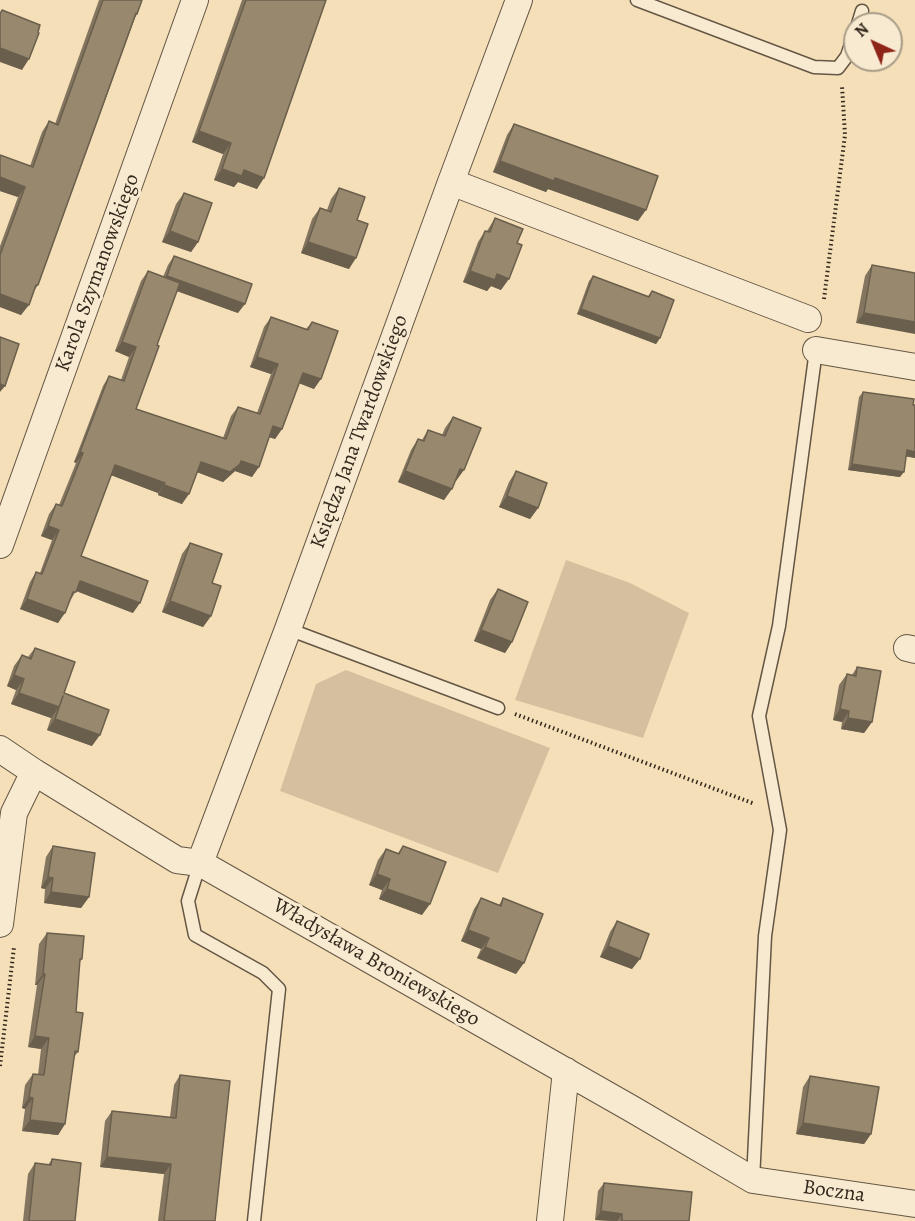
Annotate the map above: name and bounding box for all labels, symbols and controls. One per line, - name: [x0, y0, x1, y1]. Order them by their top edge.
- north arrow: [843, 12, 903, 72]
- text: N: [850, 19, 874, 42]
- street label: Karola Szymanowskiego: [50, 171, 146, 375]
- street label: Księdza Jana Twardowskiego: [306, 312, 414, 552]
- street label: Władysława Broniewskiego: [268, 893, 484, 1033]
- street label: Boczna: [801, 1175, 867, 1209]

